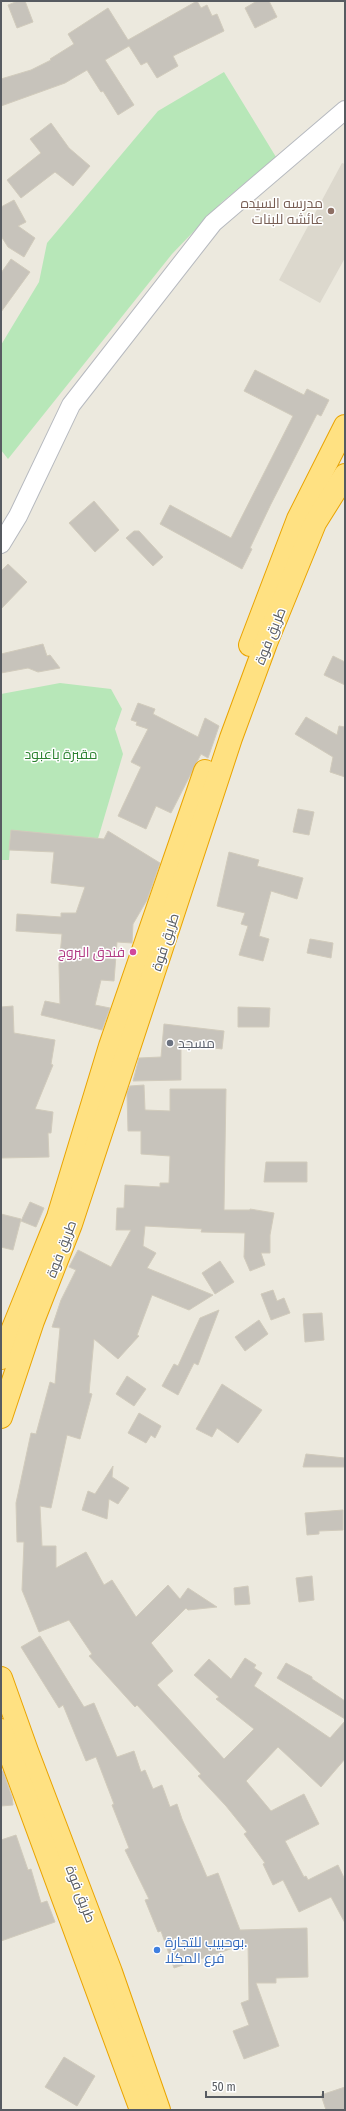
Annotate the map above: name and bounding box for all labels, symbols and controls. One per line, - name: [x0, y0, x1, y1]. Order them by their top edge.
- place label: مدرسه السيده عائشه للبنات: [240, 195, 323, 228]
- marker: مدرسه السيده عائشه للبنات: [326, 206, 336, 216]
- street label: طريق فوة: [251, 605, 290, 667]
- park label: مقبرة باعبود: [25, 746, 97, 763]
- street label: طريق فوة: [148, 911, 183, 973]
- place label: فندق البروج: [58, 944, 125, 961]
- marker: فندق البروج: [128, 947, 138, 957]
- place label: مسجد: [178, 1035, 215, 1052]
- marker: مسجد: [165, 1038, 175, 1048]
- street label: طريق فوة: [43, 1218, 80, 1280]
- street label: طريق فوة: [62, 1863, 99, 1925]
- place label: بوحبيب للتجارة. فرع المكلا: [165, 1934, 247, 1967]
- marker: بوحبيب للتجارة. فرع المكلا: [152, 1945, 162, 1955]
- scale bar: [206, 2073, 323, 2099]
- text: 50 m: [212, 2080, 236, 2094]

